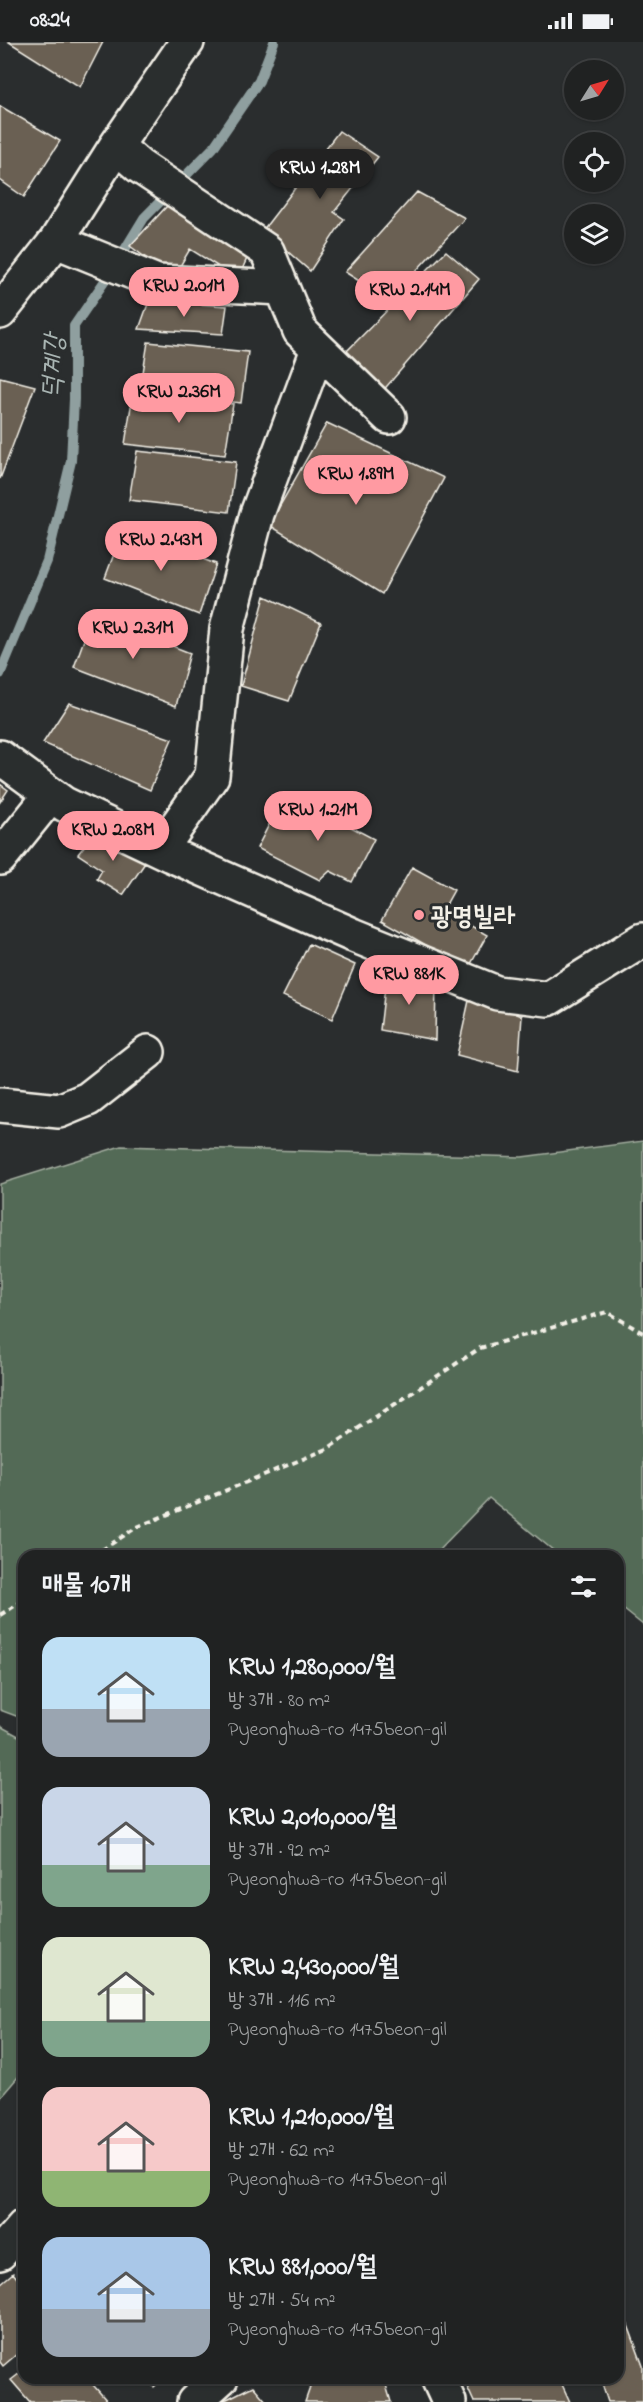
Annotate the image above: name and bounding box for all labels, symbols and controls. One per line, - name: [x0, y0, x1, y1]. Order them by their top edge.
- text: 08:24: [30, 5, 70, 37]
- north arrow: [564, 60, 624, 120]
- map controls: [564, 60, 624, 264]
- button: locate: [564, 132, 624, 192]
- pin: KRW 1.28M: [251, 149, 389, 200]
- text: KRW 1.28M: [279, 154, 361, 183]
- button: layers: [564, 204, 624, 264]
- pin: KRW 2.01M: [115, 267, 253, 318]
- pin: KRW 2.14M: [341, 271, 479, 322]
- text: KRW 2.01M: [143, 272, 225, 301]
- text: KRW 2.14M: [369, 276, 451, 305]
- water label: 덕계강: [33, 329, 76, 400]
- pin: KRW 2.36M: [110, 373, 248, 424]
- text: KRW 2.36M: [137, 378, 221, 407]
- pin: KRW 1.89M: [287, 455, 425, 506]
- text: KRW 1.89M: [317, 460, 395, 489]
- pin: KRW 2.43M: [92, 521, 230, 572]
- text: KRW 2.43M: [119, 526, 203, 555]
- pin: KRW 2.31M: [64, 609, 202, 660]
- text: KRW 2.31M: [92, 614, 174, 643]
- pin: KRW 1.21M: [249, 791, 387, 842]
- text: KRW 1.21M: [278, 796, 358, 825]
- pin: KRW 2.08M: [44, 811, 182, 862]
- text: KRW 2.08M: [71, 816, 155, 845]
- place label: 광명빌라: [431, 899, 516, 937]
- marker: 광명빌라: [412, 908, 426, 922]
- pin: KRW 881K: [347, 955, 471, 1006]
- text: KRW 881K: [373, 960, 445, 989]
- text: 매물 10개: [42, 1567, 131, 1605]
- icon: filters: [567, 1570, 600, 1603]
- text: KRW 1,280,000/월: [228, 1649, 395, 1687]
- icon: home: [90, 1661, 162, 1733]
- text: 방 3개 · 80 m²: [228, 1687, 330, 1716]
- text: Pyeonghwa-ro 1475beon-gil: [228, 1716, 447, 1745]
- text: KRW 2,010,000/월: [228, 1799, 397, 1837]
- icon: home: [90, 1811, 162, 1883]
- text: 방 3개 · 92 m²: [228, 1837, 330, 1866]
- text: Pyeonghwa-ro 1475beon-gil: [228, 1866, 447, 1895]
- text: KRW 2,430,000/월: [228, 1949, 399, 1987]
- icon: home: [90, 1961, 162, 2033]
- text: 방 3개 · 116 m²: [228, 1987, 336, 2016]
- text: Pyeonghwa-ro 1475beon-gil: [228, 2016, 447, 2045]
- text: KRW 1,210,000/월: [228, 2099, 394, 2137]
- icon: home: [90, 2111, 162, 2183]
- text: 방 2개 · 62 m²: [228, 2137, 335, 2166]
- text: Pyeonghwa-ro 1475beon-gil: [228, 2166, 447, 2195]
- text: KRW 881,000/월: [228, 2249, 377, 2287]
- icon: home: [90, 2261, 162, 2333]
- text: 방 2개 · 54 m²: [228, 2287, 336, 2316]
- text: Pyeonghwa-ro 1475beon-gil: [228, 2316, 447, 2345]

